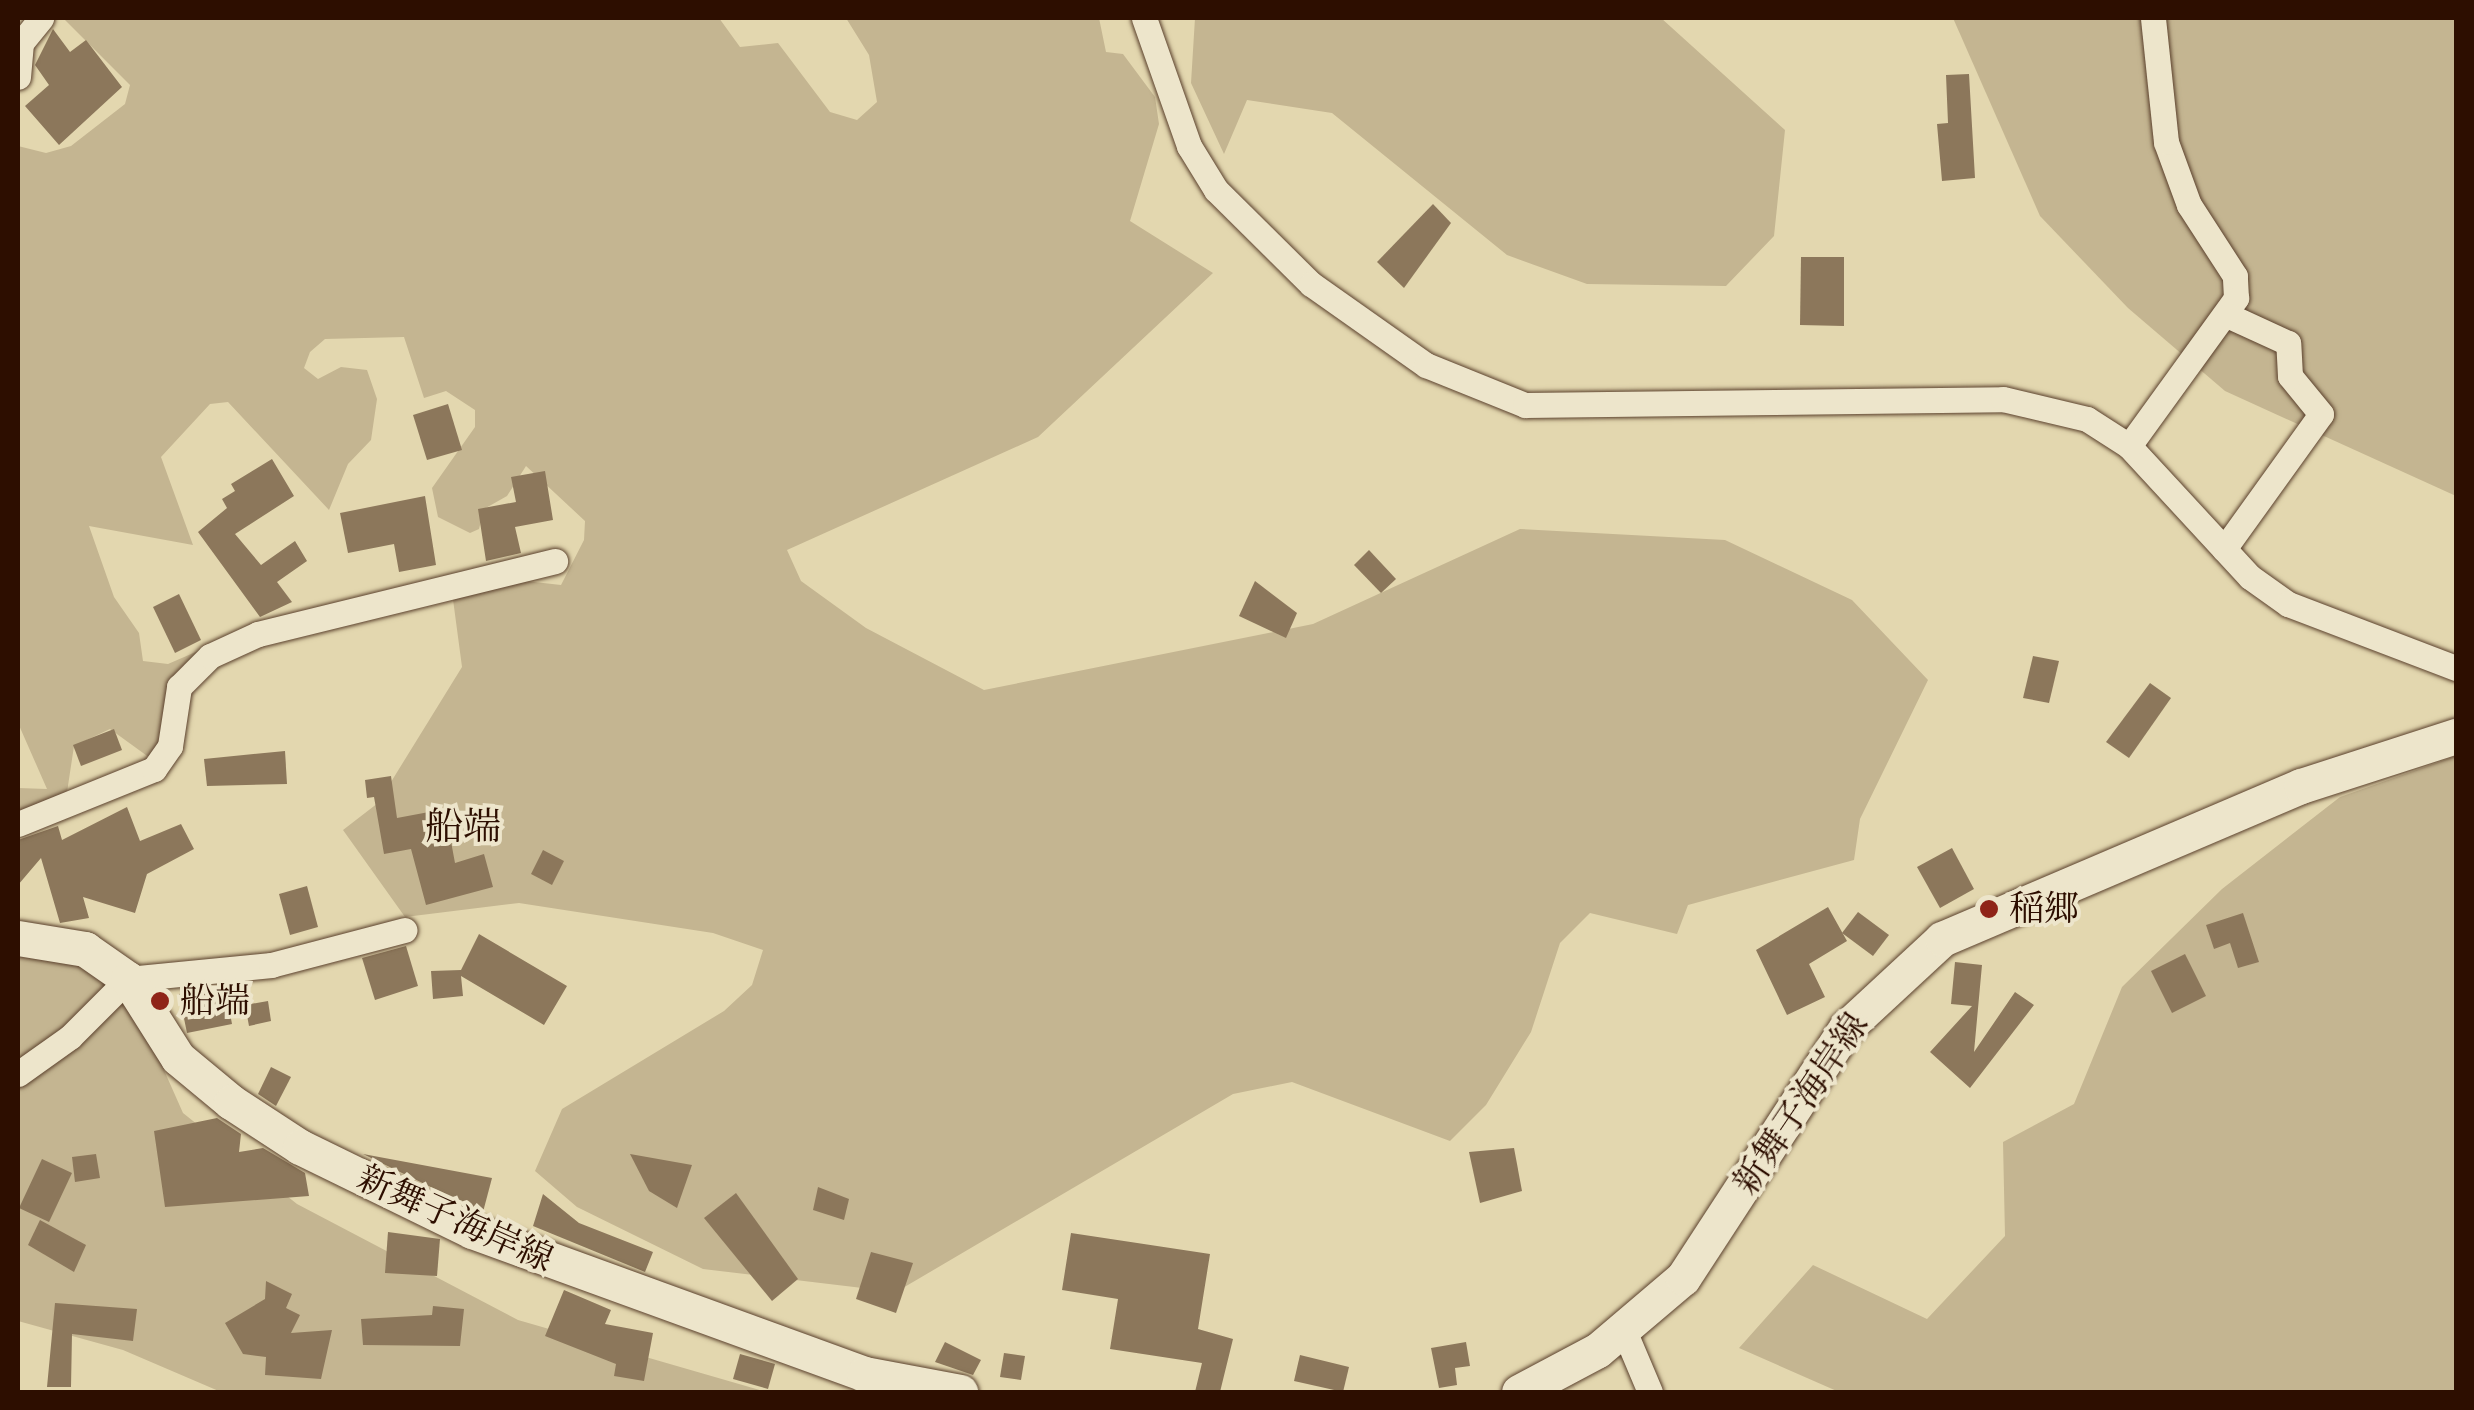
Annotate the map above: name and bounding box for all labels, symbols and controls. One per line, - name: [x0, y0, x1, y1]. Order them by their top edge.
- district label: 船端: [425, 805, 501, 851]
- place label: 稲郷: [2009, 888, 2079, 930]
- marker: 稲郷: [1978, 898, 2000, 920]
- place label: 船端: [180, 980, 250, 1022]
- marker: 船端: [149, 990, 171, 1012]
- street label: 新舞子海岸線: [1725, 1005, 1877, 1203]
- street label: 新舞子海岸線: [351, 1157, 559, 1281]

